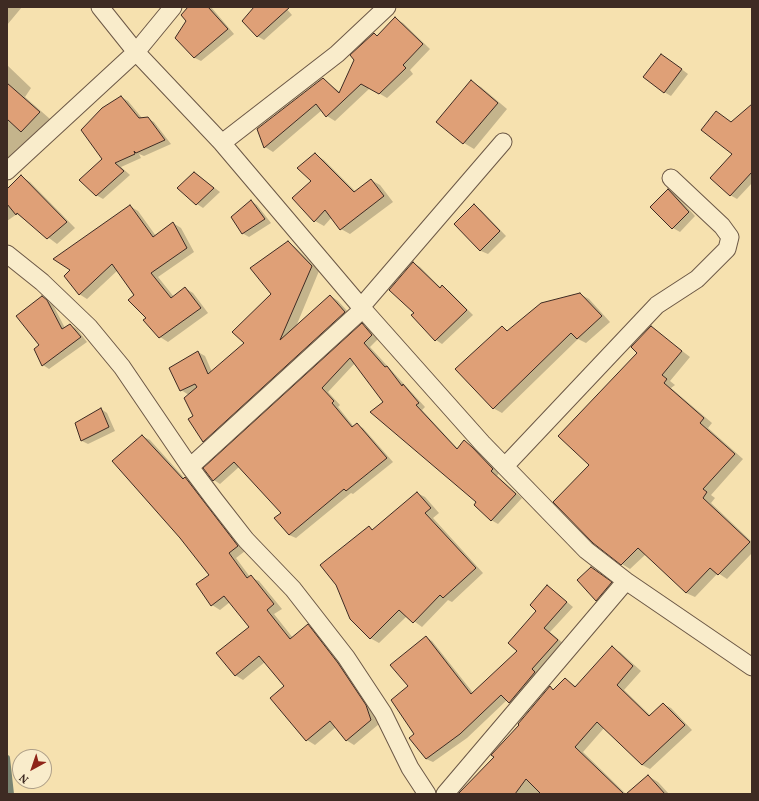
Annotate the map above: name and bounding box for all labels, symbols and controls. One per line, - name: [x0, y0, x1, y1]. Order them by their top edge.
- north arrow: [12, 749, 52, 789]
- text: N: [17, 769, 32, 786]

